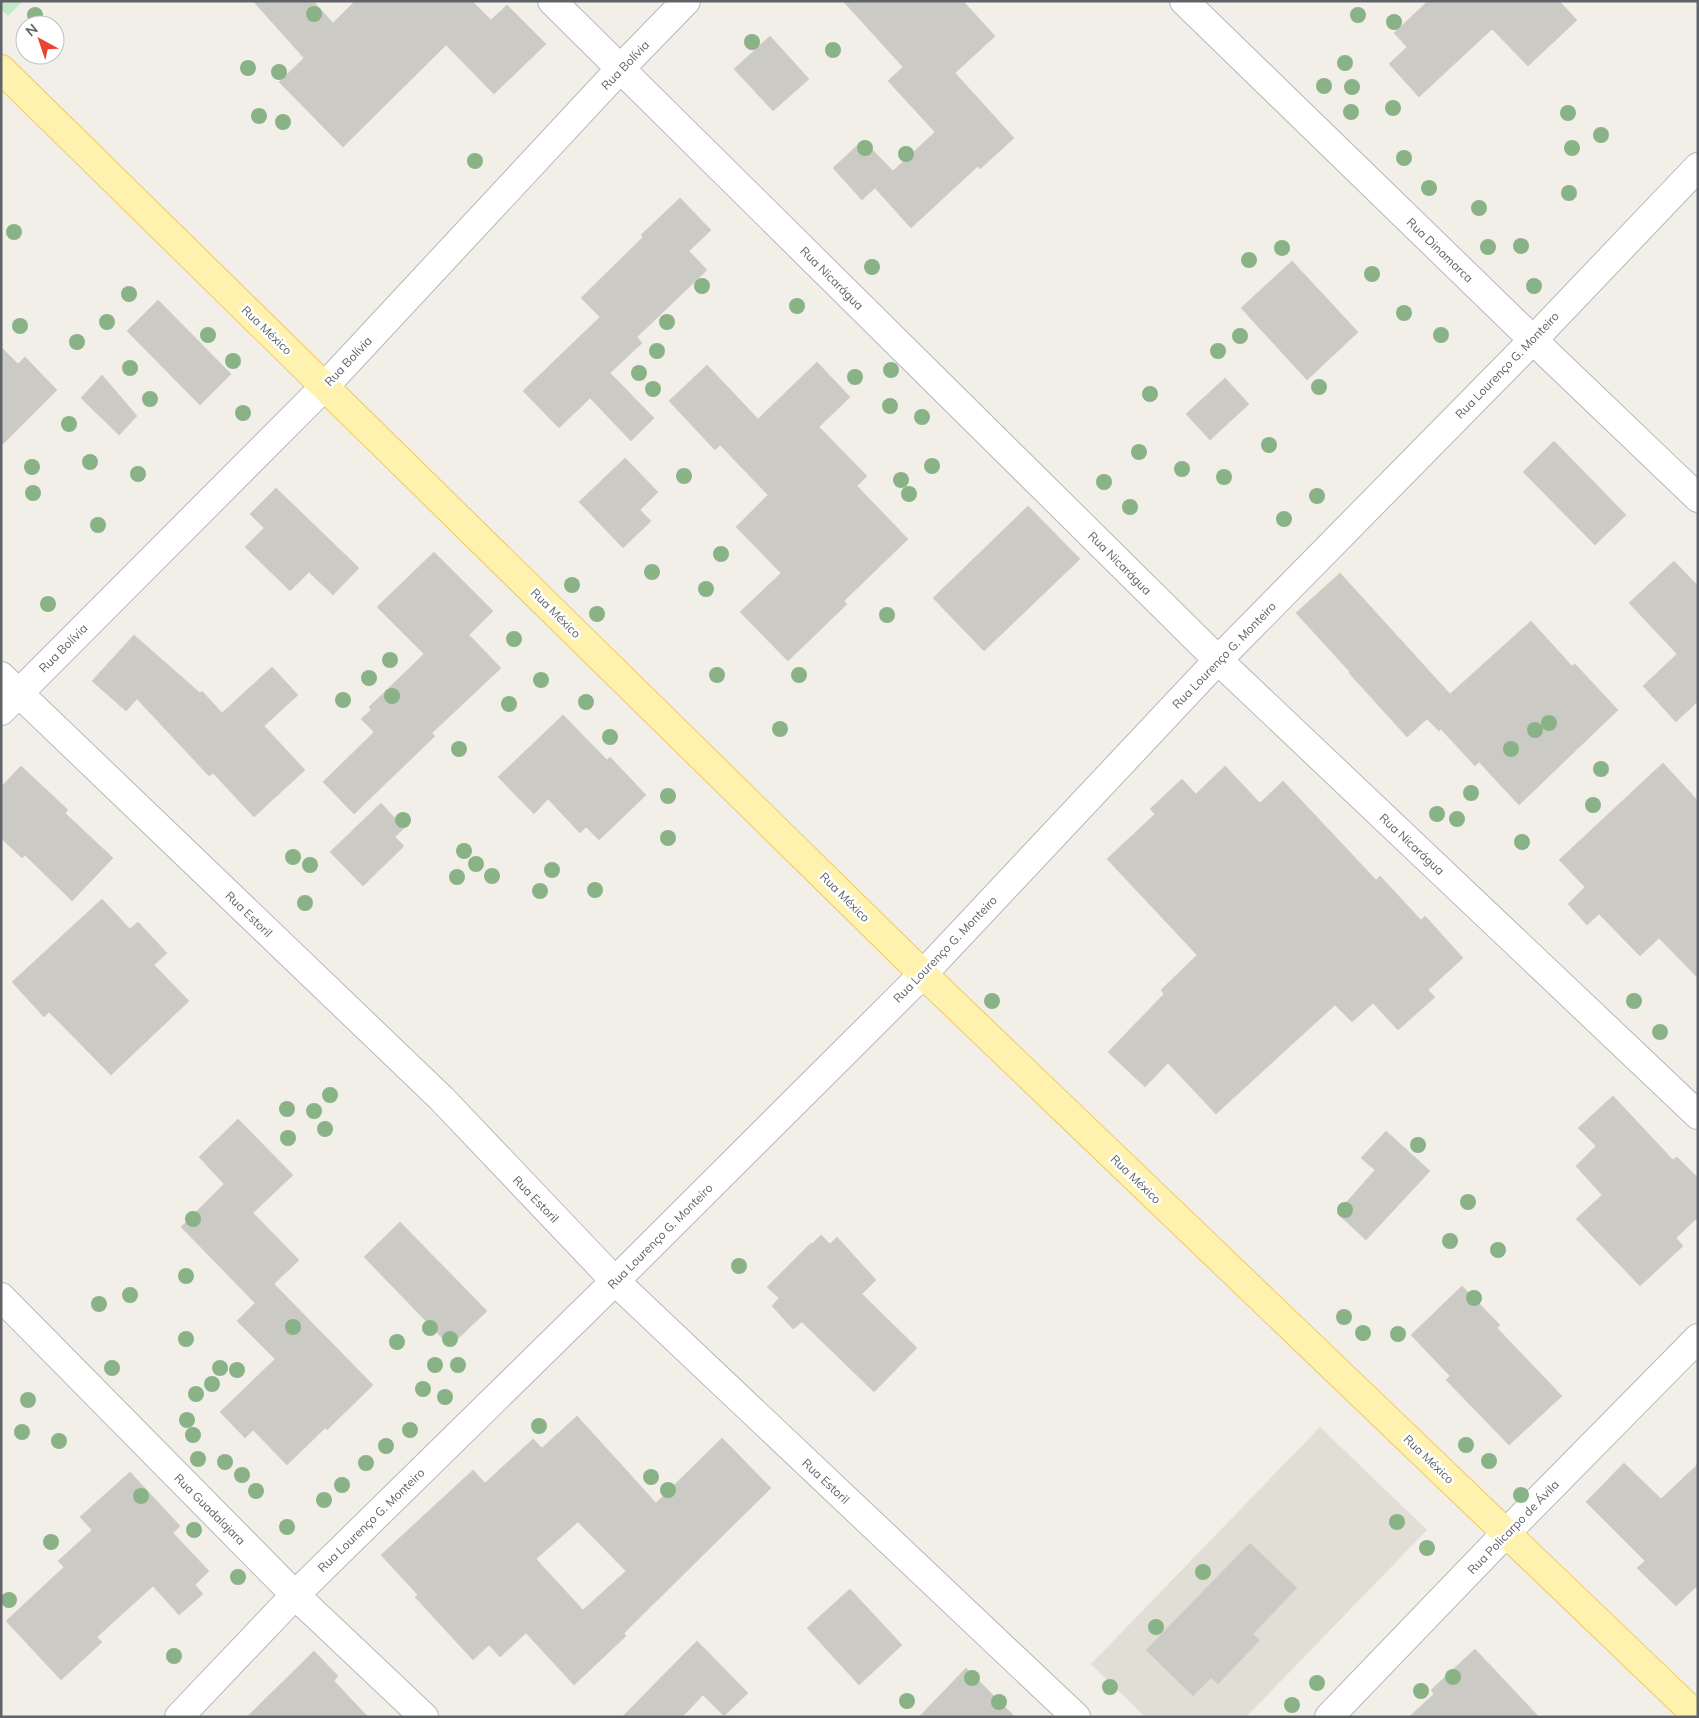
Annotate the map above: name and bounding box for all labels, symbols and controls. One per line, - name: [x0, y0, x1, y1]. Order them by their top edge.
- north arrow: [15, 15, 65, 65]
- text: N: [22, 20, 41, 40]
- street label: Rua Bolívia: [598, 37, 652, 93]
- street label: Rua Dinamarca: [1404, 214, 1476, 286]
- street label: Rua Nicarágua: [797, 243, 867, 313]
- street label: Rua México: [239, 302, 295, 358]
- street label: Rua Lourenço G. Monteiro: [1452, 308, 1562, 422]
- street label: Rua Bolívia: [321, 333, 375, 389]
- street label: Rua Nicarágua: [1085, 528, 1155, 598]
- street label: Rua México: [528, 585, 584, 641]
- street label: Rua Lourenço G. Monteiro: [1169, 598, 1279, 712]
- street label: Rua Bolívia: [36, 621, 90, 675]
- street label: Rua Nicarágua: [1376, 810, 1448, 878]
- street label: Rua México: [817, 869, 873, 925]
- street label: Rua Estoril: [222, 888, 276, 940]
- street label: Rua Lourenço G. Monteiro: [890, 892, 1000, 1006]
- street label: Rua México: [1108, 1151, 1164, 1207]
- street label: Rua Estoril: [510, 1172, 562, 1226]
- street label: Rua Lourenço G. Monteiro: [604, 1180, 716, 1292]
- street label: Rua México: [1401, 1431, 1457, 1487]
- street label: Rua Estoril: [799, 1455, 853, 1507]
- street label: Rua Lourenço G. Monteiro: [314, 1465, 428, 1575]
- street label: Rua Guadalajara: [171, 1470, 249, 1548]
- street label: Rua Policarpo de Ávila: [1464, 1477, 1562, 1577]

